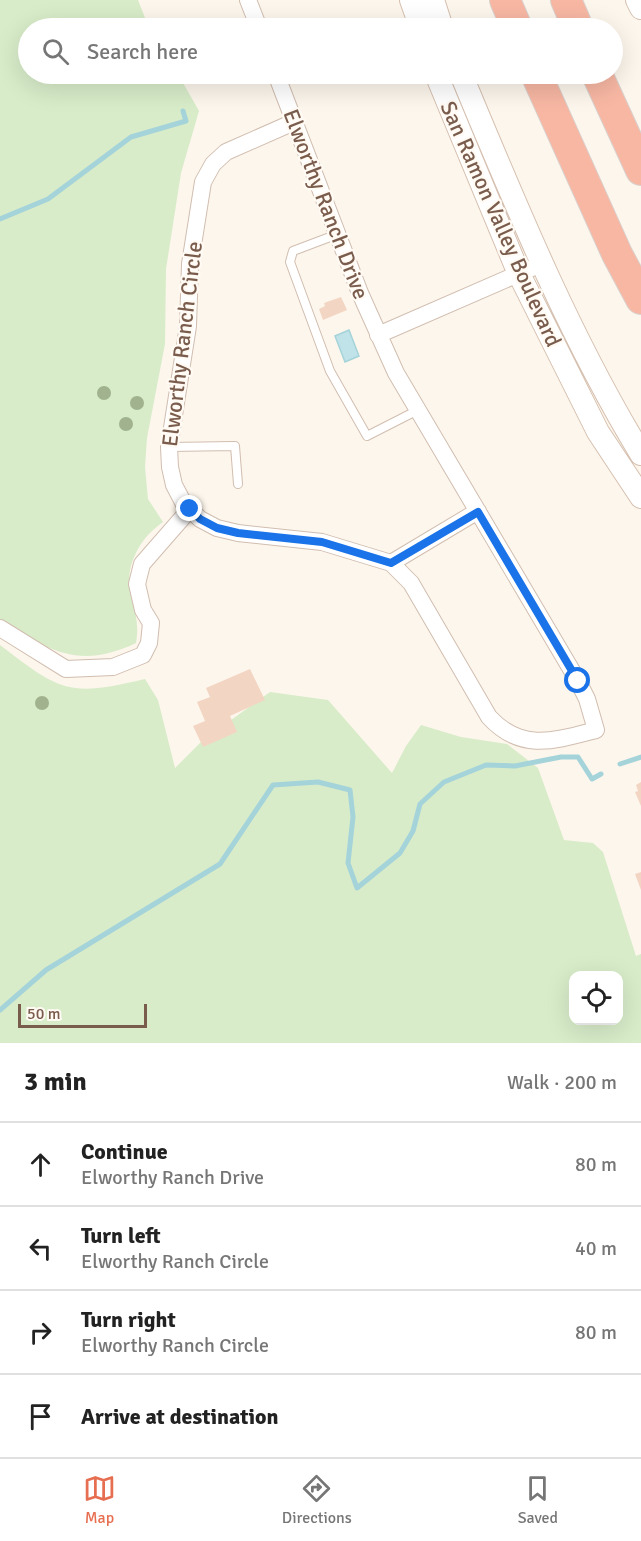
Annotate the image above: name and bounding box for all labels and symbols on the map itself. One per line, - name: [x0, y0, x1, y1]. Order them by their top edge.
- street label: San Ramon Valley Boulevard: [435, 97, 567, 351]
- street label: Elworthy Ranch Drive: [277, 105, 375, 303]
- street label: Elworthy Ranch Circle: [156, 240, 208, 448]
- route end: [176, 495, 202, 521]
- route start: [564, 667, 590, 693]
- scale bar: [18, 1001, 147, 1028]

